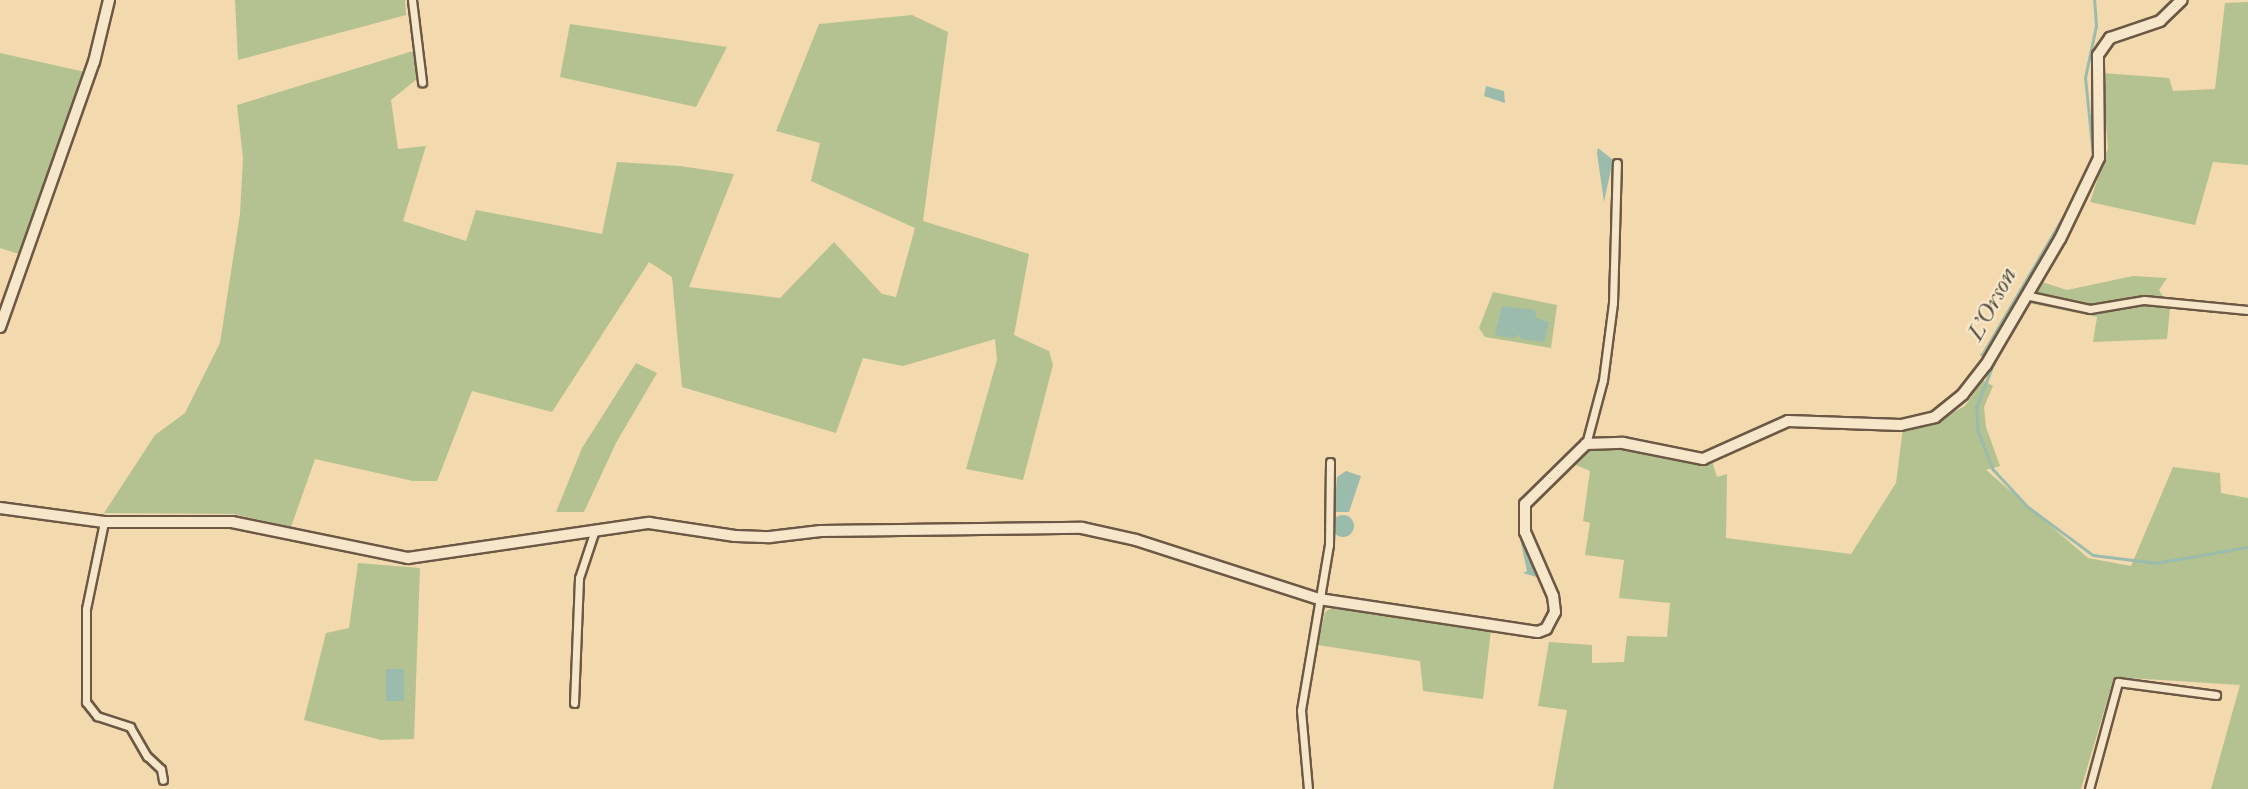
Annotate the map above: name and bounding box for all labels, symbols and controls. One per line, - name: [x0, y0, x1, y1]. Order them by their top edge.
- water label: L’Orson: [1961, 263, 2023, 345]

